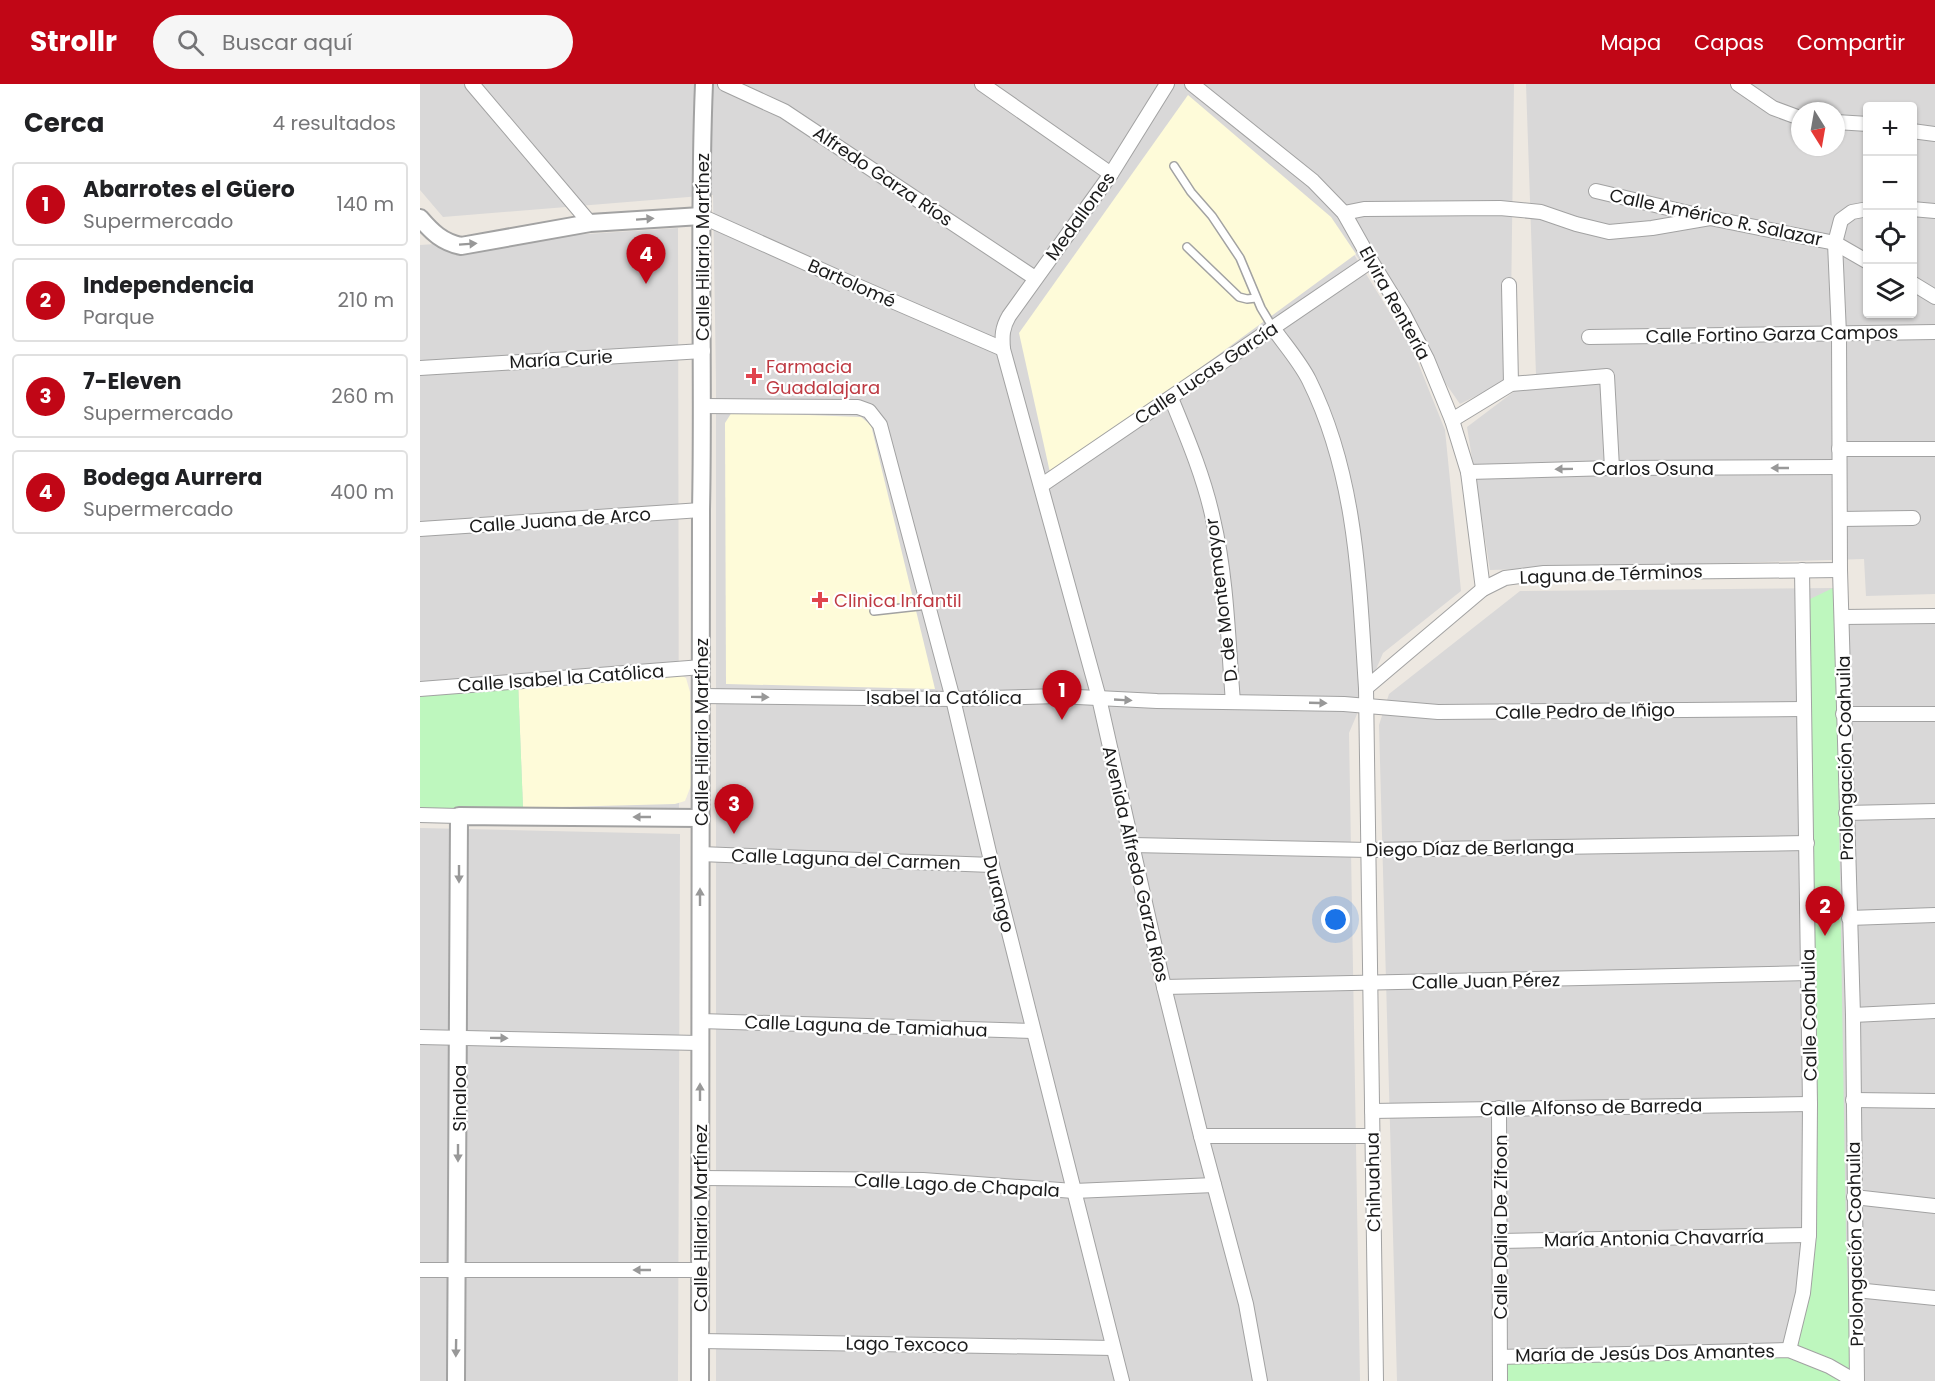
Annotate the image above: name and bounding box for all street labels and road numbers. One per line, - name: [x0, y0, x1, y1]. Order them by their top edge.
- street label: Alfredo Garza Ríos: [808, 120, 958, 232]
- street label: Calle Hilario Martínez: [690, 153, 715, 341]
- street label: Medallones: [1039, 167, 1121, 265]
- street label: Calle Américo R. Salazar: [1607, 182, 1825, 252]
- street label: Elvira Rentería: [1353, 242, 1437, 364]
- street label: Bartolomé: [804, 253, 900, 313]
- street label: Calle Lucas García: [1129, 316, 1283, 430]
- street label: Calle Fortino Garza Campos: [1645, 319, 1899, 349]
- street label: María Curie: [509, 344, 613, 374]
- street label: Carlos Osuna: [1592, 456, 1714, 481]
- street label: Calle Juana de Arco: [468, 501, 652, 539]
- street label: D. de Montemayor: [1199, 516, 1243, 683]
- street label: Laguna de Términos: [1519, 558, 1703, 590]
- street label: Calle Hilario Martínez: [689, 638, 714, 826]
- street label: Prolongación Coahuila: [1831, 655, 1859, 861]
- street label: Calle Isabel la Católica: [457, 658, 665, 698]
- street label: Isabel la Católica: [866, 685, 1022, 710]
- street label: Calle Pedro de Iñigo: [1495, 697, 1675, 725]
- street label: Avenida Alfredo Garza Ríos: [1097, 743, 1175, 985]
- street label: Diego Díaz de Berlanga: [1365, 834, 1575, 862]
- street label: Calle Laguna del Carmen: [731, 843, 961, 875]
- street label: Durango: [977, 853, 1021, 935]
- street label: Calle Coahuila: [1795, 949, 1823, 1081]
- street label: Calle Juan Pérez: [1412, 967, 1560, 995]
- street label: Calle Laguna de Tamiahua: [744, 1009, 988, 1043]
- street label: Sinaloa: [447, 1065, 472, 1131]
- street label: Calle Alfonso de Barreda: [1480, 1093, 1702, 1121]
- street label: Calle Hilario Martínez: [688, 1124, 713, 1312]
- street label: Chihuahua: [1360, 1132, 1386, 1232]
- street label: Calle Dalia De Zifoon: [1488, 1135, 1513, 1319]
- street label: Prolongación Coahuila: [1841, 1141, 1869, 1347]
- street label: Calle Lago de Chapala: [853, 1167, 1061, 1203]
- street label: María Antonia Chavarría: [1544, 1224, 1764, 1252]
- street label: Lago Texcoco: [845, 1330, 969, 1358]
- street label: María de Jesús Dos Amantes: [1515, 1338, 1775, 1368]

